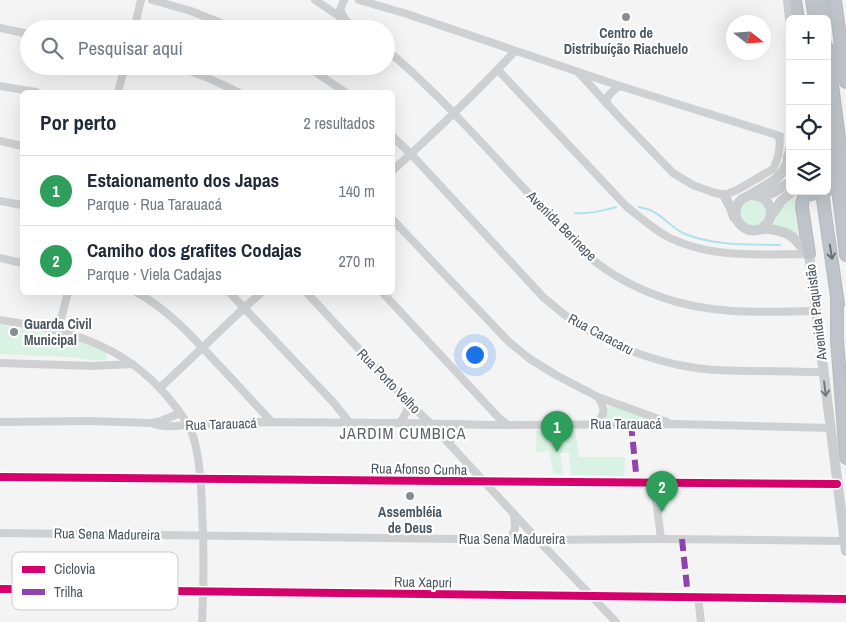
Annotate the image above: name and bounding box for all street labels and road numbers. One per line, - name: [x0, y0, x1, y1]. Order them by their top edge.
- street label: Avenida Berinepe: [523, 187, 601, 265]
- street label: Avenida Paquistão: [801, 263, 831, 362]
- street label: Rua Caracaru: [565, 309, 637, 359]
- street label: Rua Porto Velho: [353, 345, 425, 417]
- street label: Rua Tarauacá: [185, 414, 258, 434]
- street label: Rua Tarauacá: [590, 415, 662, 433]
- street label: Rua Afonso Cunha: [371, 459, 468, 479]
- street label: Rua Sena Madureira: [54, 524, 161, 544]
- street label: Rua Sena Madureira: [459, 530, 566, 548]
- street label: Rua Xapuri: [394, 572, 452, 592]

